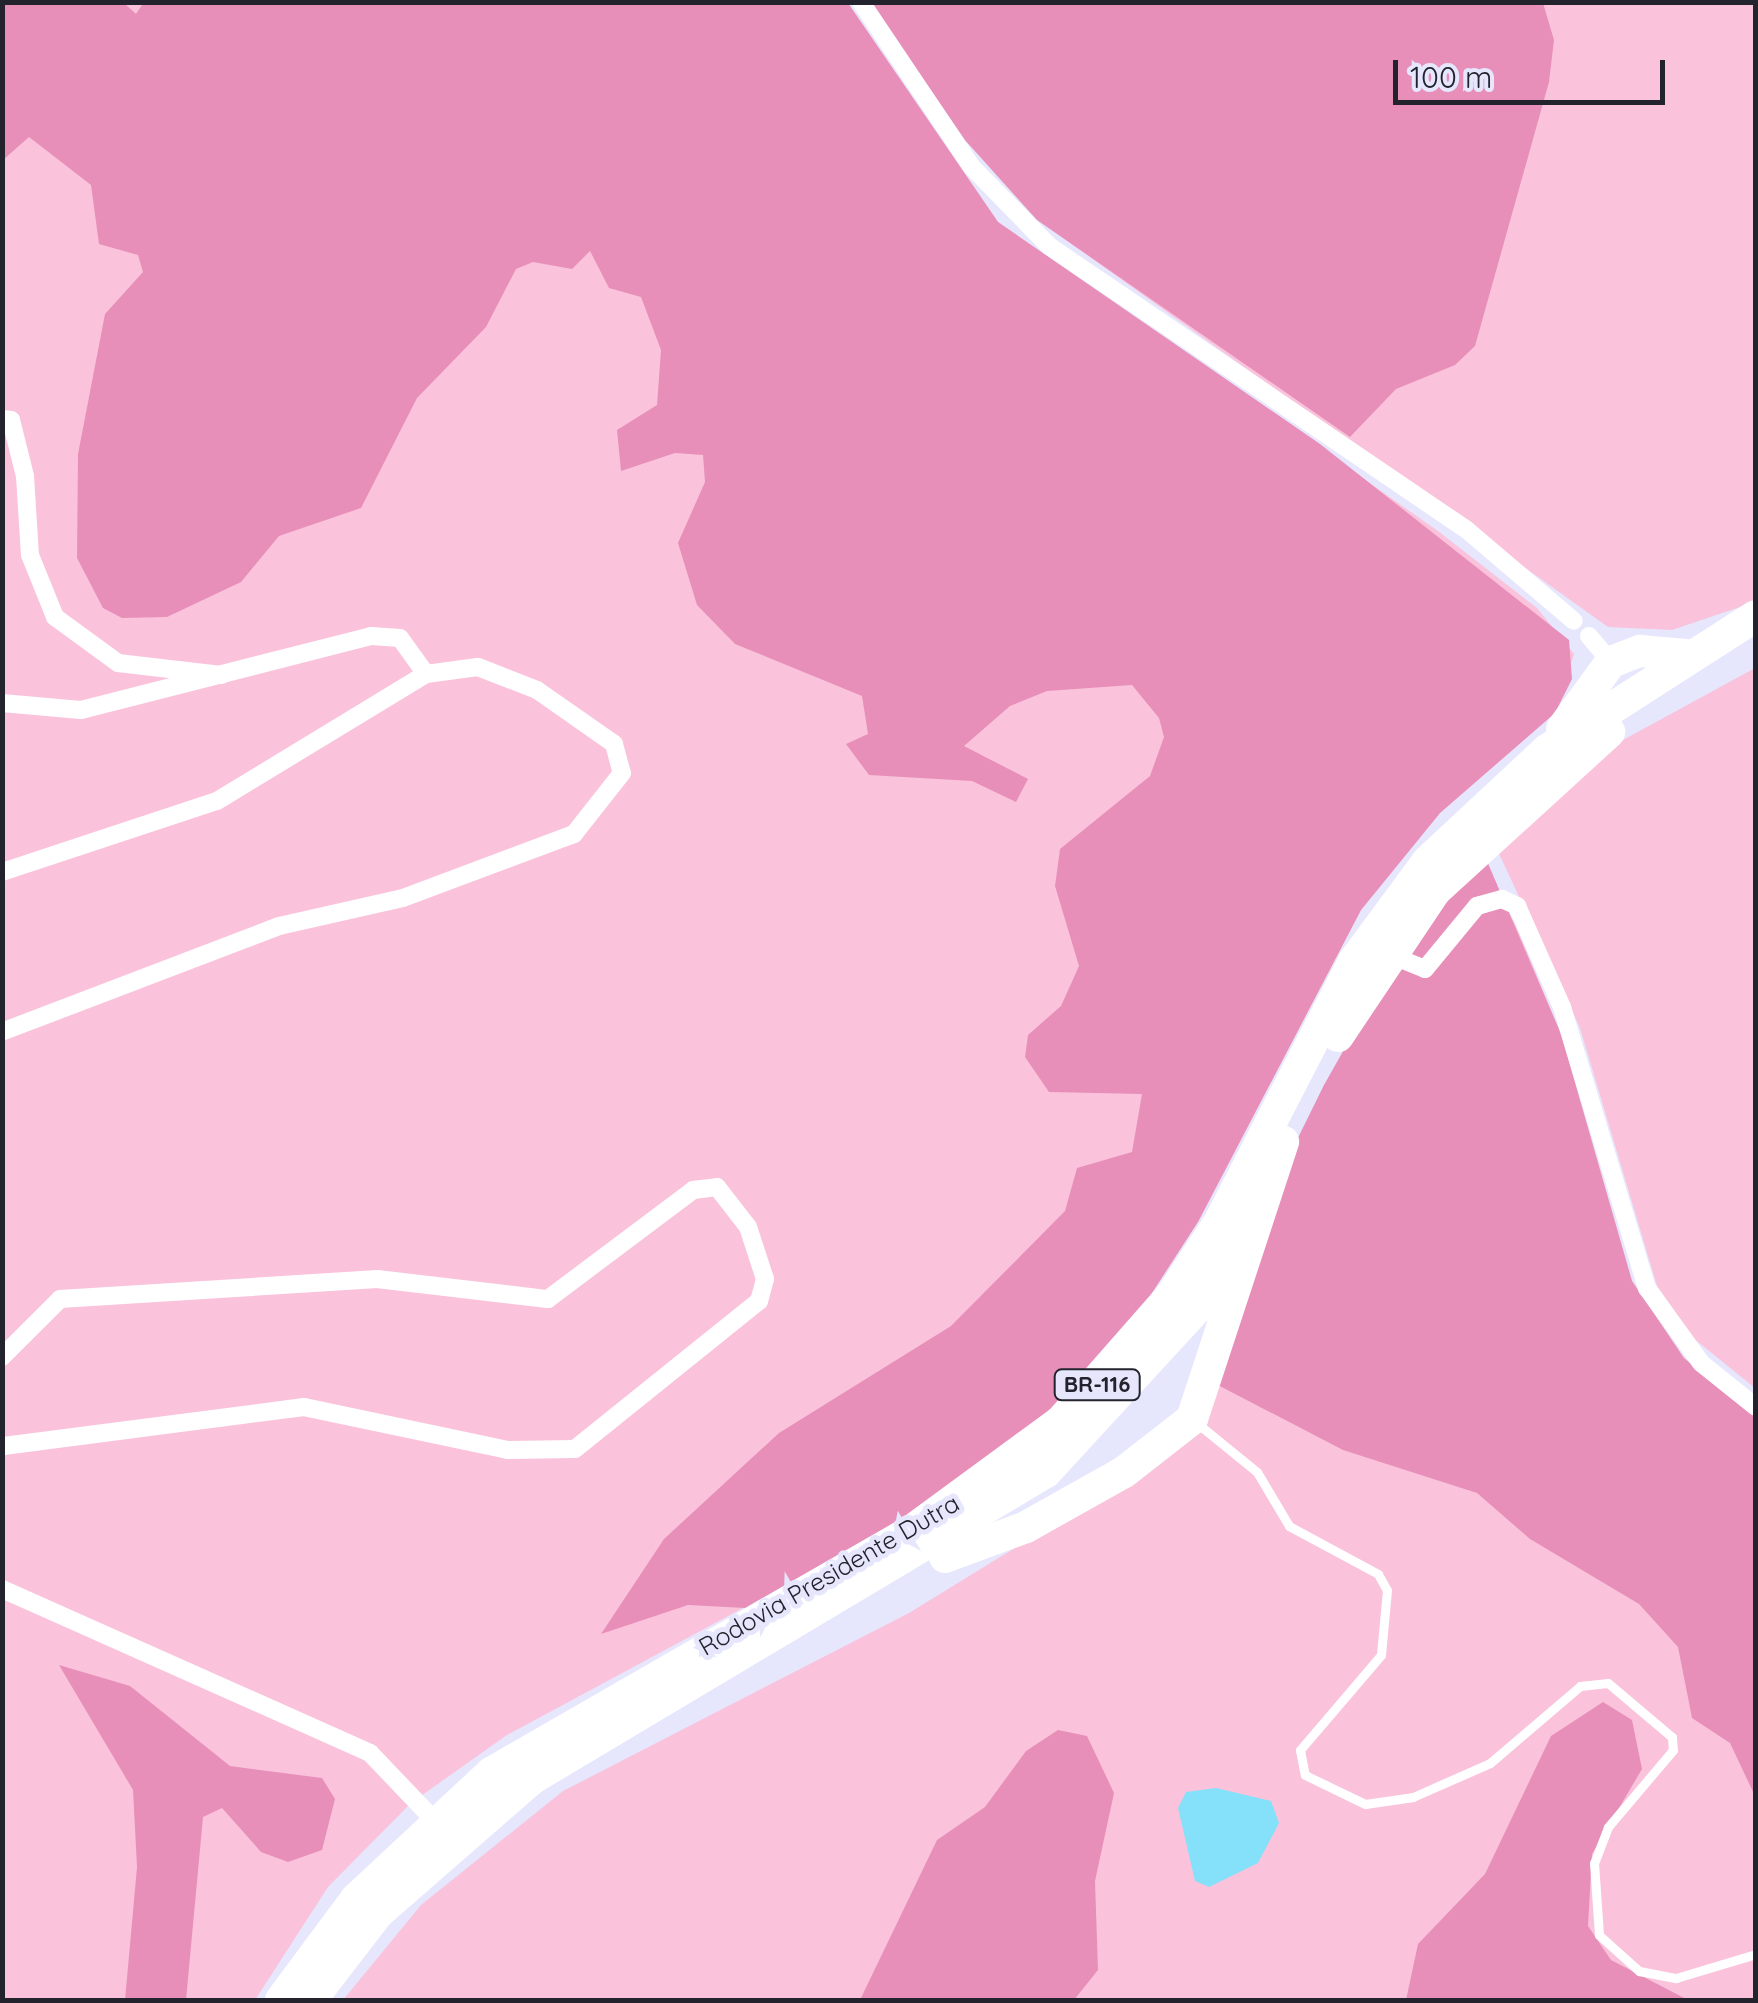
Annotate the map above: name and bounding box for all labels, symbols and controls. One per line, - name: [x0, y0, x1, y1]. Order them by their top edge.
- scale bar: [1398, 40, 1670, 102]
- text: 100 m: [1410, 58, 1492, 96]
- road number: BR-116: [1052, 1368, 1142, 1402]
- street label: Rodovia Presidente Dutra: [693, 1488, 965, 1662]

